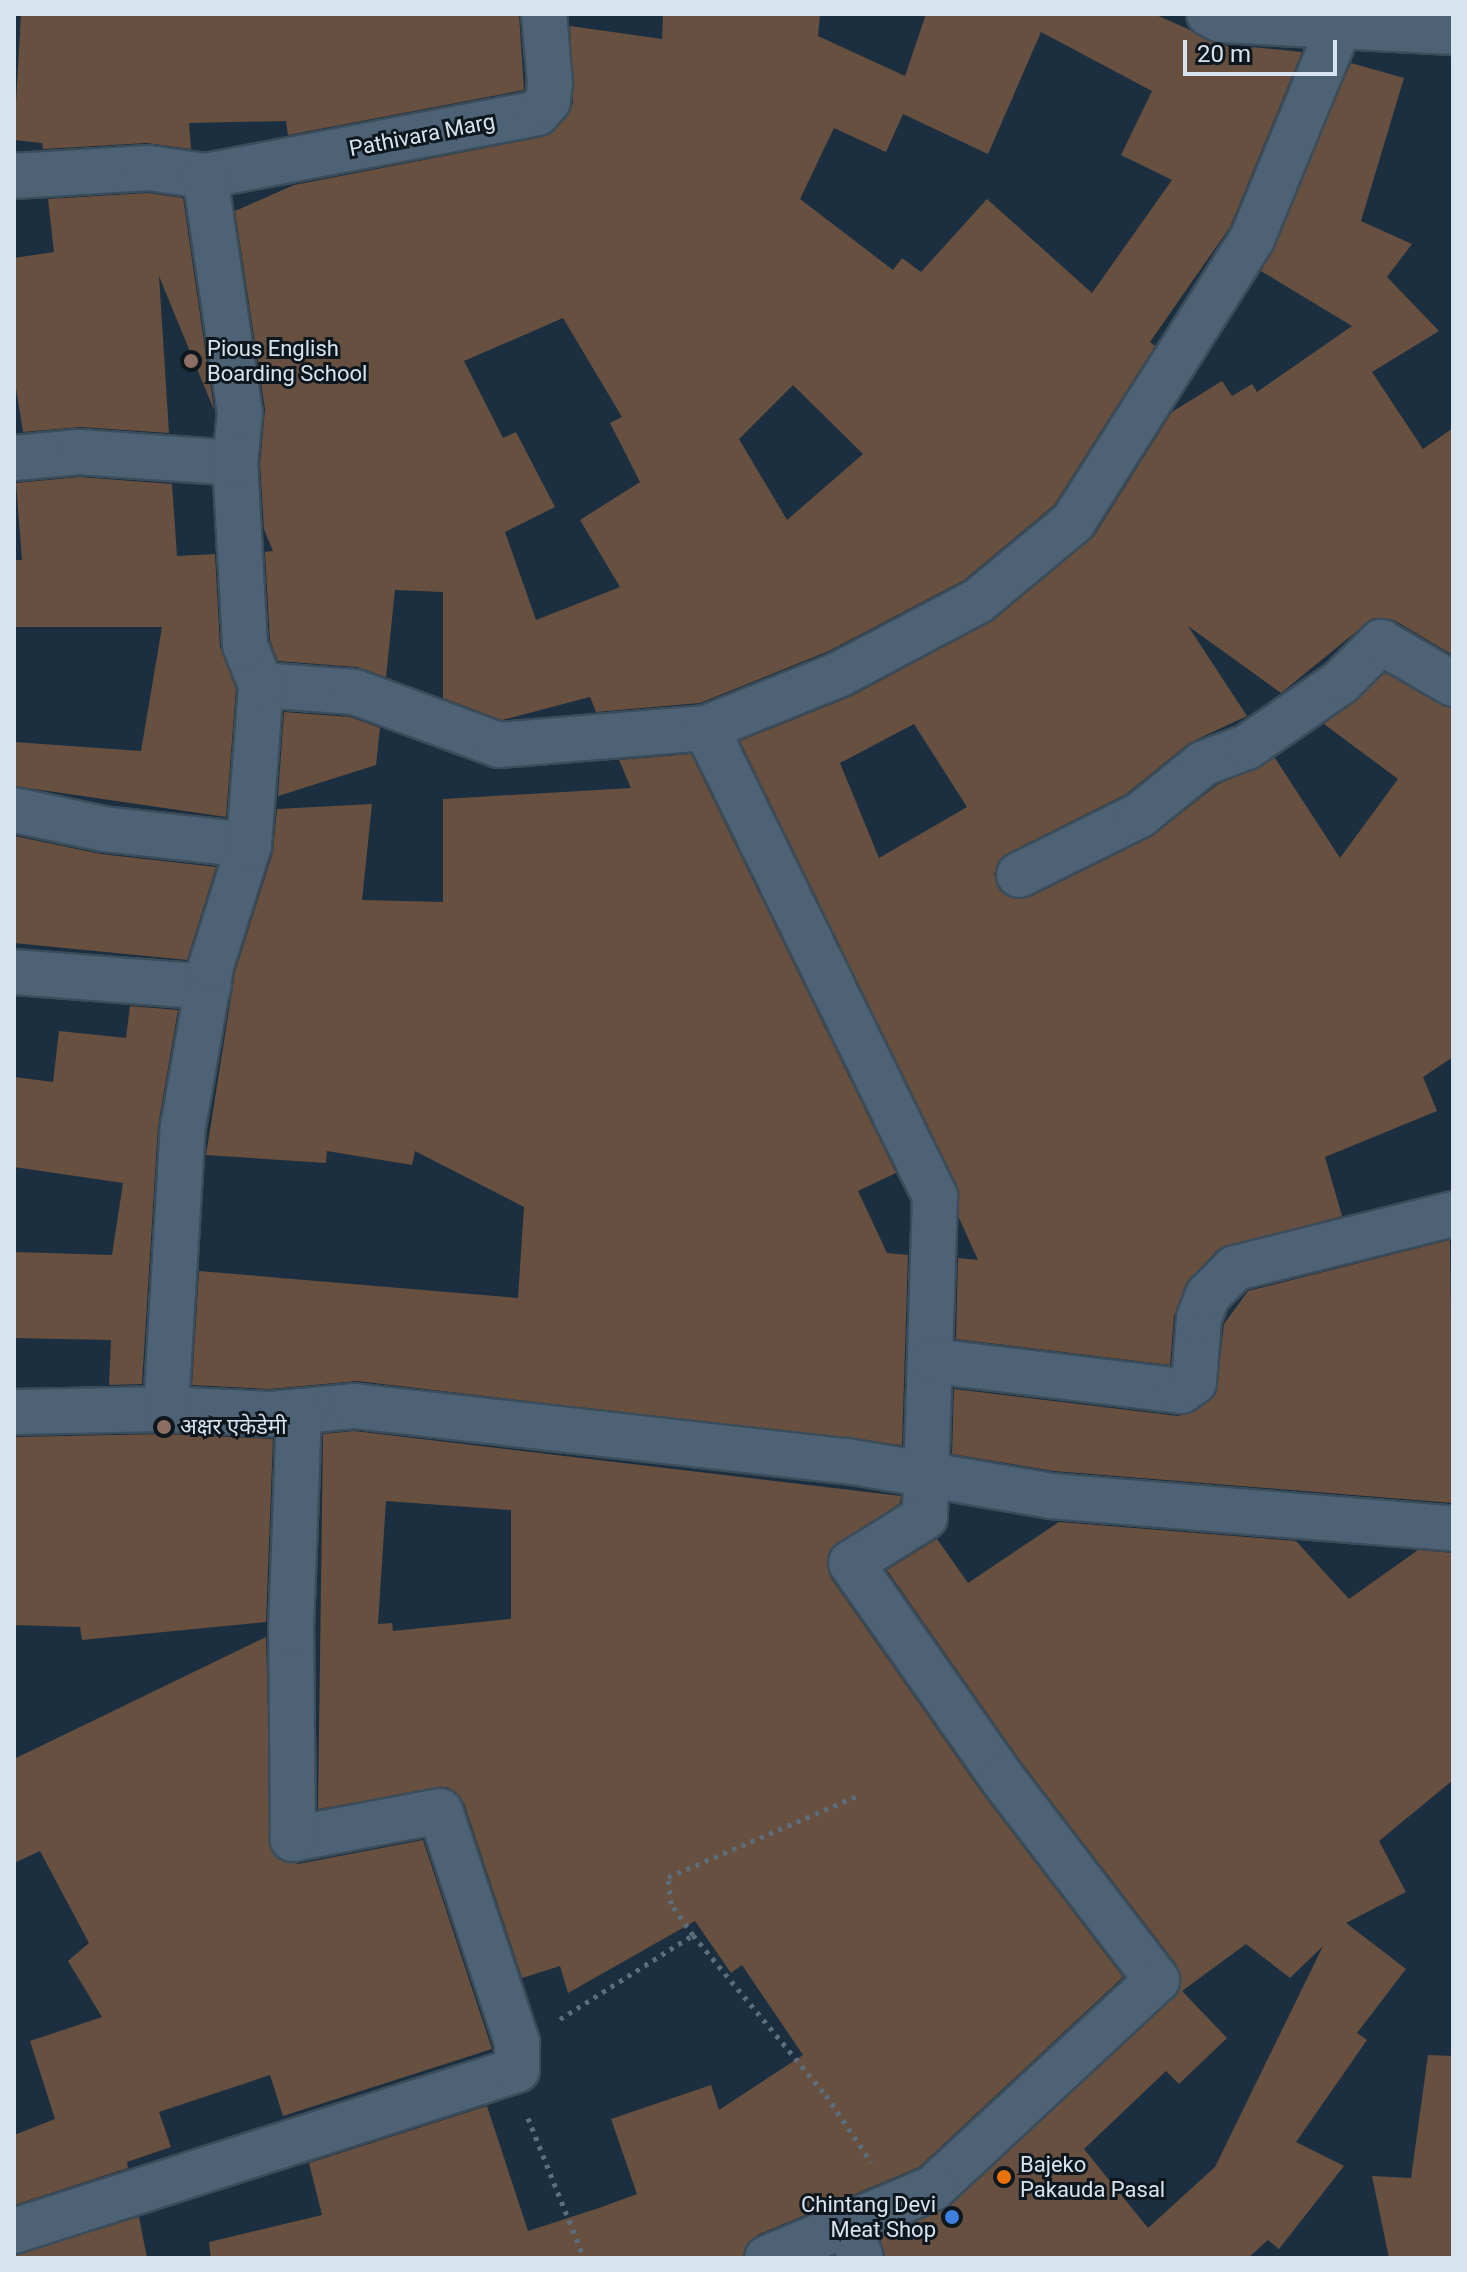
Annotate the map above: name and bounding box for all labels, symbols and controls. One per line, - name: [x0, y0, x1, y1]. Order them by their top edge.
- scale bar: [1187, 24, 1341, 74]
- text: 20 m: [1197, 40, 1251, 68]
- street label: Pathivara Marg: [347, 108, 497, 162]
- place label: Pious English Boarding School: [207, 335, 367, 386]
- marker: Pious English Boarding School: [182, 352, 200, 370]
- place label: अक्षर एकेडेमी: [180, 1414, 287, 1440]
- marker: अक्षर एकेडेमी: [155, 1418, 173, 1436]
- place label: Bajeko Pakauda Pasal: [1020, 2151, 1165, 2202]
- marker: Bajeko Pakauda Pasal: [995, 2168, 1013, 2186]
- place label: Chintang Devi Meat Shop: [801, 2191, 936, 2242]
- marker: Chintang Devi Meat Shop: [943, 2208, 961, 2226]

